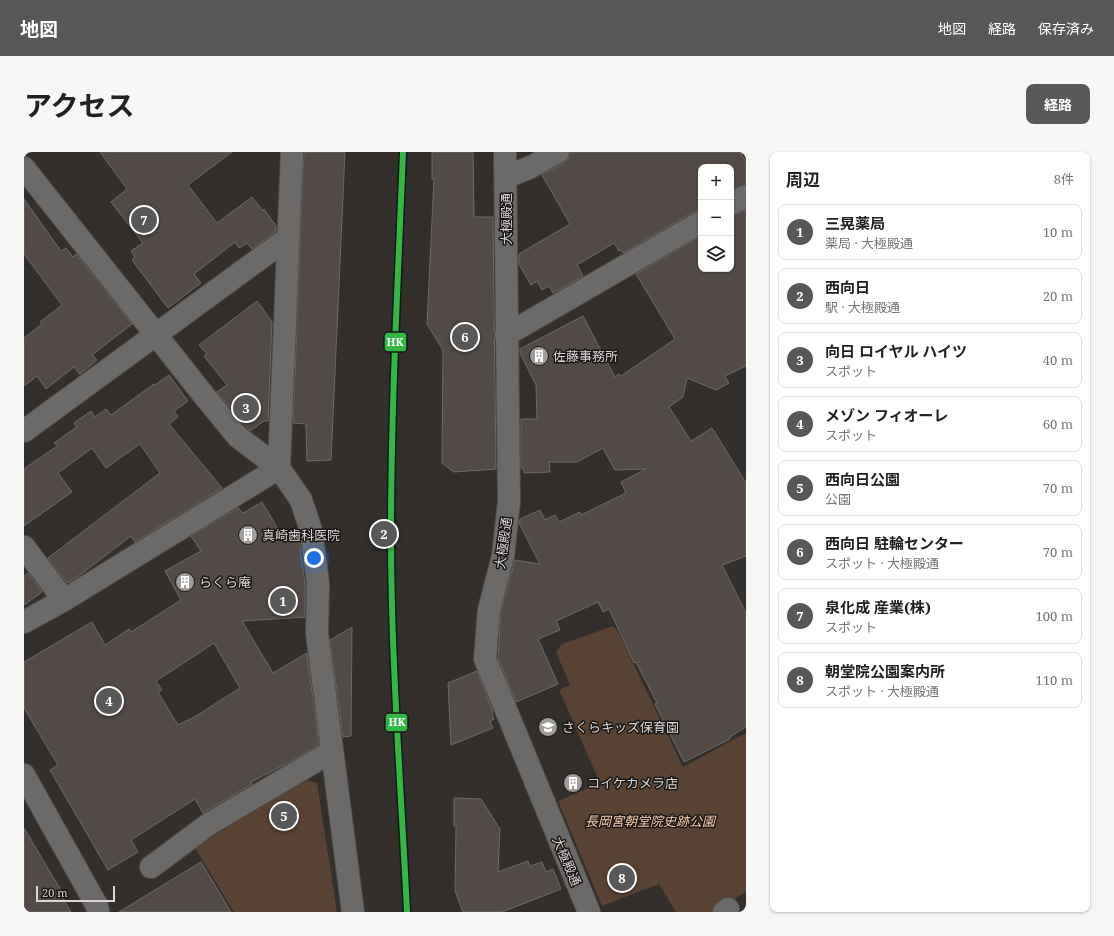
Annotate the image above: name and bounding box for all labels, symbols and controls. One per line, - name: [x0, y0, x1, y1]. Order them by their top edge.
- text: 地図: [20, 16, 58, 42]
- text: 地図: [938, 19, 966, 38]
- text: 経路: [988, 19, 1016, 38]
- text: 保存済み: [1038, 19, 1094, 38]
- button: 経路: [1026, 84, 1090, 124]
- text: アクセス: [24, 86, 135, 124]
- map controls: [698, 164, 734, 272]
- button: +: [698, 164, 734, 200]
- text: 周辺: [786, 168, 820, 191]
- text: 8件: [1054, 170, 1074, 188]
- street label: 大極殿通: [497, 193, 515, 245]
- button: −: [698, 200, 734, 236]
- pin: 7: [131, 205, 157, 235]
- text: 三晃薬局: [825, 213, 885, 233]
- text: 1: [796, 223, 804, 241]
- text: 10 m: [1043, 223, 1073, 241]
- text: 薬局 · 大極殿通: [825, 234, 913, 252]
- button: layers: [698, 236, 734, 272]
- text: 西向日: [825, 277, 870, 297]
- text: 2: [796, 287, 804, 305]
- text: 20 m: [1043, 287, 1073, 305]
- text: 駅 · 大極殿通: [825, 298, 900, 316]
- pin: 6: [452, 322, 478, 352]
- line badge: HK: [384, 332, 407, 352]
- text: HK: [386, 334, 404, 349]
- text: 向日 ロイヤル ハイツ: [825, 341, 967, 361]
- building icon: 佐藤事務所: [528, 345, 550, 367]
- place label: 佐藤事務所: [553, 347, 618, 365]
- text: 3: [796, 351, 804, 369]
- text: 40 m: [1043, 351, 1073, 369]
- text: スポット: [825, 362, 877, 380]
- pin: 3: [233, 393, 259, 423]
- text: メゾン フィオーレ: [825, 405, 949, 425]
- text: 4: [796, 415, 804, 433]
- text: 60 m: [1043, 415, 1073, 433]
- text: スポット: [825, 426, 877, 444]
- text: 西向日公園: [825, 469, 900, 489]
- text: 5: [796, 479, 804, 497]
- text: 70 m: [1043, 479, 1073, 497]
- text: 公園: [825, 490, 851, 508]
- street label: 大極殿通: [490, 516, 516, 570]
- pin: 2: [371, 519, 397, 549]
- building icon: 真崎歯科医院: [237, 524, 259, 546]
- place label: 真崎歯科医院: [262, 526, 340, 544]
- text: 西向日 駐輪センター: [825, 533, 964, 553]
- text: 6: [796, 543, 804, 561]
- text: 70 m: [1043, 543, 1073, 561]
- your location: [304, 548, 324, 568]
- text: スポット · 大極殿通: [825, 554, 939, 572]
- building icon: らくら庵: [174, 571, 196, 593]
- place label: らくら庵: [199, 573, 251, 591]
- pin: 1: [270, 586, 296, 616]
- text: 泉化成 産業(株): [825, 597, 931, 617]
- text: 7: [796, 607, 804, 625]
- text: 100 m: [1036, 607, 1073, 625]
- text: スポット: [825, 618, 877, 636]
- text: 朝堂院公園案内所: [825, 661, 945, 681]
- text: 8: [796, 671, 804, 689]
- text: 110 m: [1036, 671, 1073, 689]
- text: スポット · 大極殿通: [825, 682, 939, 700]
- pin: 4: [96, 686, 122, 716]
- line badge: HK: [385, 713, 408, 732]
- text: HK: [388, 714, 406, 729]
- school or university icon: さくらキッズ保育園: [537, 716, 559, 738]
- place label: さくらキッズ保育園: [562, 718, 679, 736]
- building icon: コイケカメラ店: [562, 772, 584, 794]
- place label: コイケカメラ店: [587, 774, 678, 792]
- pin: 5: [271, 801, 297, 831]
- park label: 長岡宮朝堂院史跡公園: [585, 812, 717, 830]
- street label: 大極殿通: [549, 834, 585, 888]
- pin: 8: [609, 863, 635, 893]
- scale bar: [36, 884, 115, 903]
- text: 20 m: [42, 885, 68, 900]

